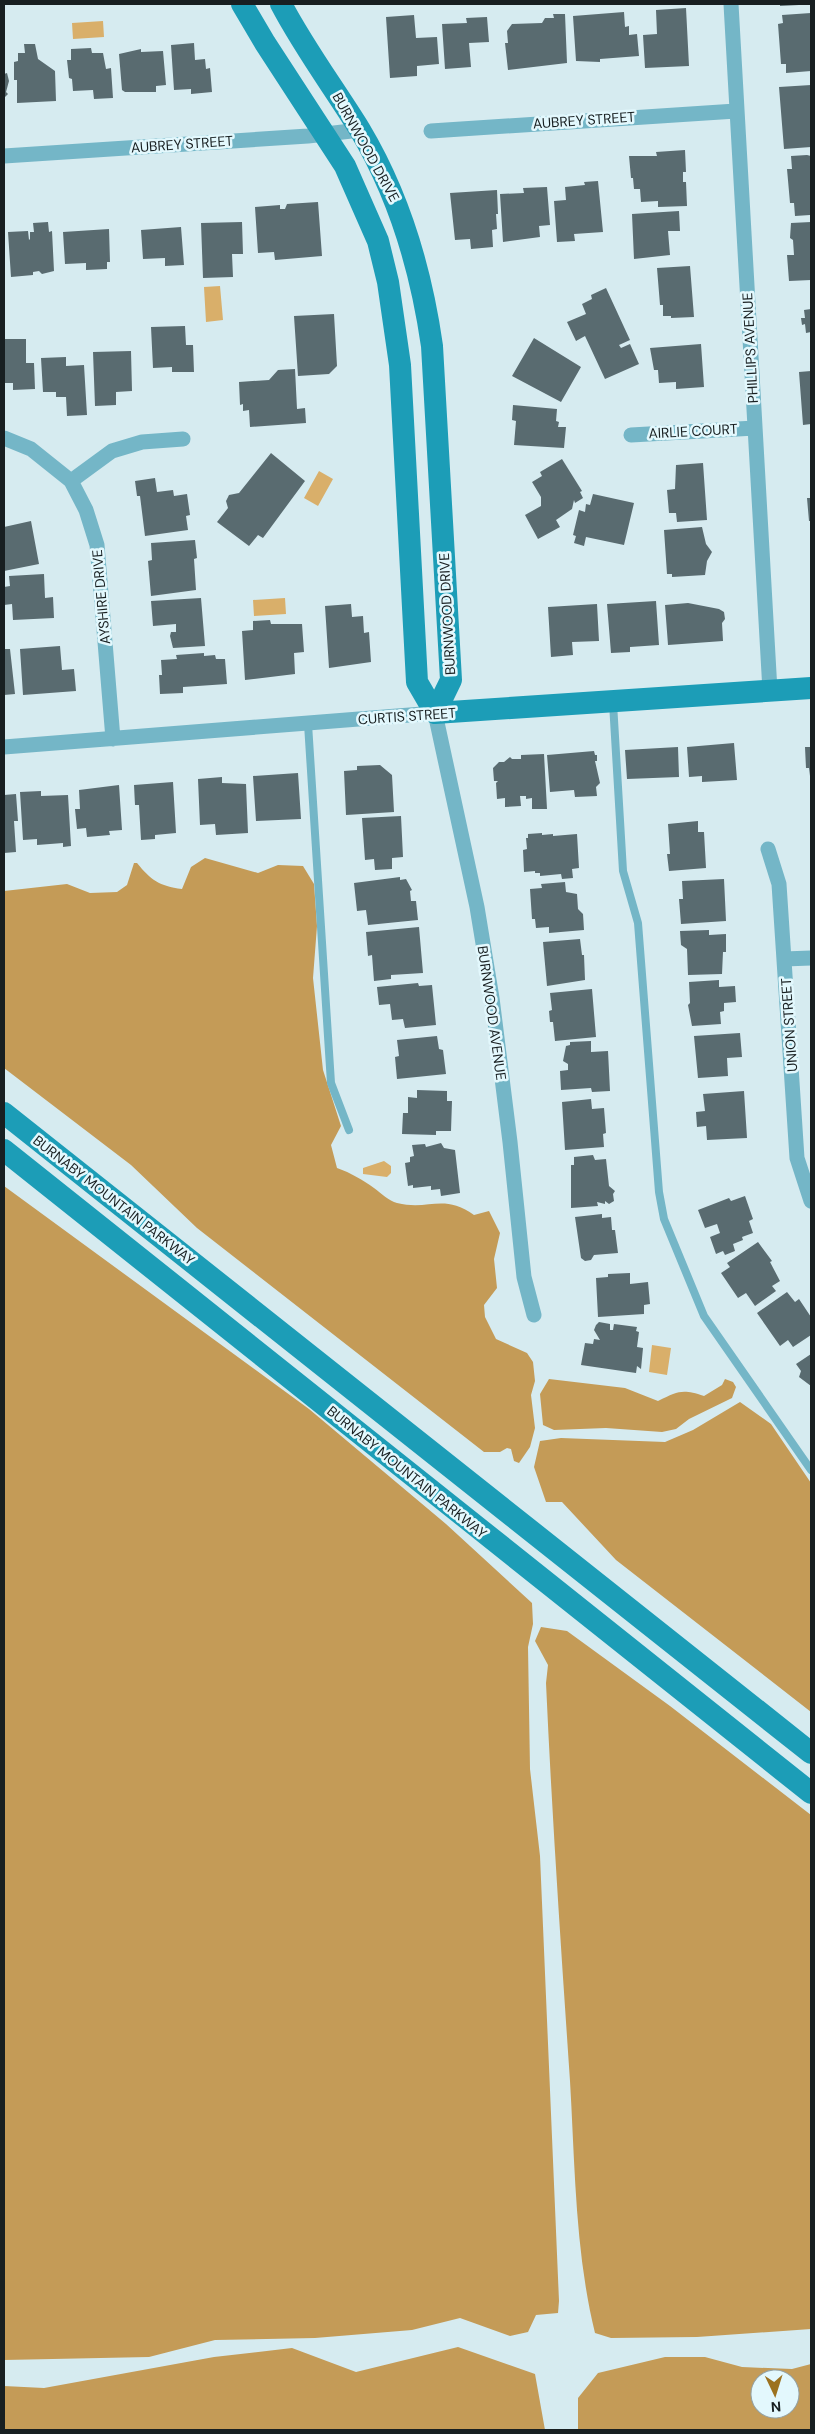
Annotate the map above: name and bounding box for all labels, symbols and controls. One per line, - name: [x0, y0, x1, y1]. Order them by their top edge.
- street label: BURNWOOD DRIVE: [328, 89, 404, 205]
- street label: AUBREY STREET: [532, 107, 636, 133]
- street label: AUBREY STREET: [130, 131, 234, 157]
- street label: PHILLIPS AVENUE: [738, 292, 762, 404]
- street label: AIRLIE COURT: [648, 420, 738, 442]
- street label: AYSHIRE DRIVE: [88, 549, 114, 645]
- street label: BURNWOOD DRIVE: [435, 552, 459, 676]
- street label: CURTIS STREET: [357, 704, 457, 728]
- street label: BURNWOOD AVENUE: [474, 945, 510, 1082]
- street label: UNION STREET: [777, 977, 801, 1073]
- street label: BURNABY MOUNTAIN PARKWAY: [29, 1131, 199, 1269]
- street label: BURNABY MOUNTAIN PARKWAY: [323, 1402, 491, 1542]
- north arrow: [750, 2369, 800, 2419]
- text: N: [770, 2398, 782, 2416]

